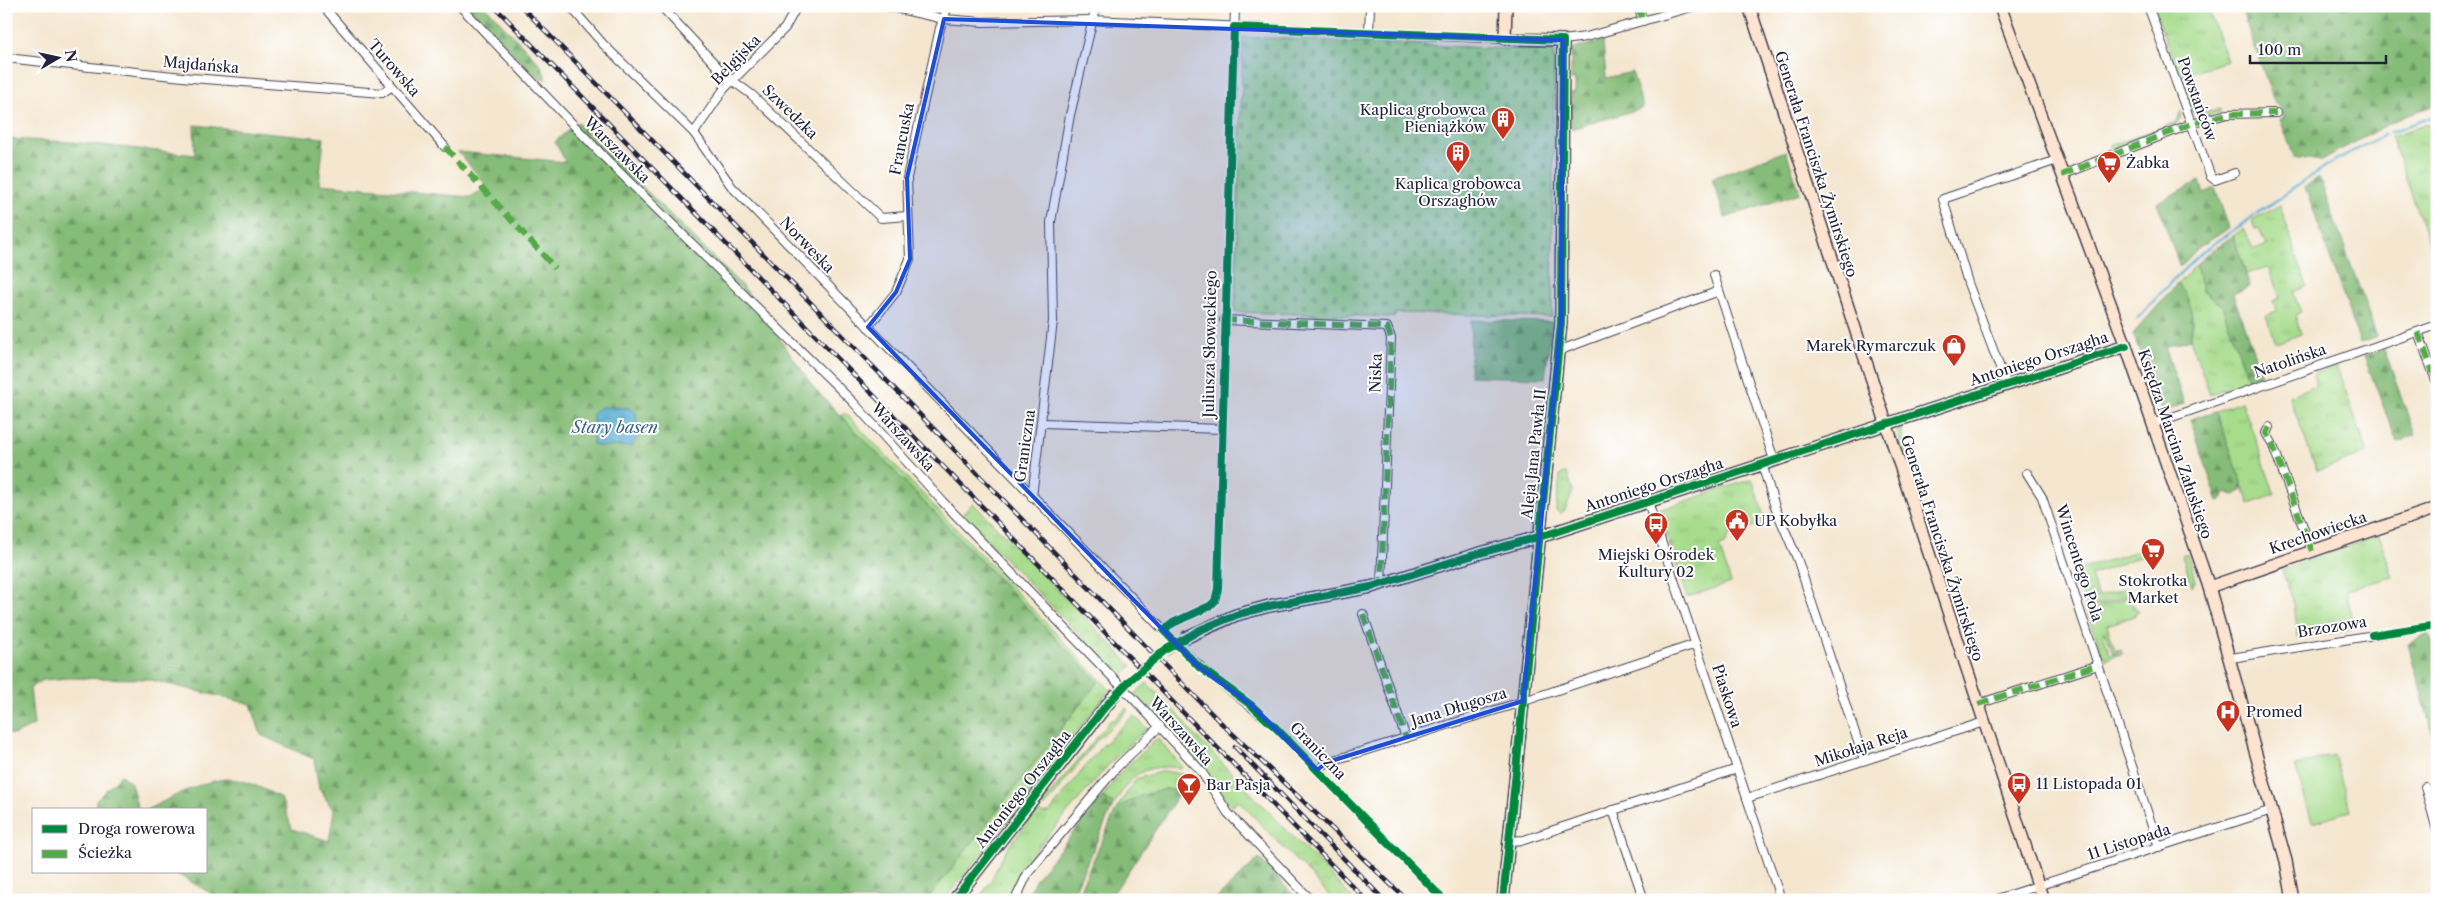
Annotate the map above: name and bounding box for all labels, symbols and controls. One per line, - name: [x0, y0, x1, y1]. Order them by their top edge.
- street label: Belgijska: [707, 30, 764, 89]
- north arrow: [32, 32, 82, 82]
- scale bar: [2250, 32, 2387, 64]
- street label: Turowska: [364, 35, 424, 100]
- text: 100 m: [2258, 40, 2301, 59]
- street label: Generała Franciszka Żymirskiego: [1771, 48, 1862, 279]
- text: N: [61, 49, 81, 63]
- street label: Majdańska: [162, 52, 240, 77]
- street label: Powstańców: [2173, 54, 2222, 144]
- street label: Szwedzka: [758, 80, 822, 143]
- place label: Kaplica grobowca Pieniążków: [1360, 100, 1487, 136]
- street label: Francuska: [885, 101, 918, 177]
- building icon: Kaplica grobowca Pieniążków: [1490, 106, 1516, 140]
- street label: Warszawska: [580, 112, 655, 187]
- building icon: Kaplica grobowca Orszaghów: [1445, 140, 1471, 174]
- supermarket icon: Żabka: [2096, 150, 2122, 184]
- place label: Żabka: [2126, 153, 2169, 172]
- place label: Kaplica grobowca Orszaghów: [1395, 174, 1521, 210]
- street label: Norweska: [776, 213, 839, 277]
- street label: Juliusza Słowackiego: [1199, 270, 1220, 420]
- street label: Antoniego Orszagha: [1966, 327, 2111, 390]
- shop icon: Marek Rymarczuk: [1941, 333, 1967, 367]
- place label: Marek Rymarczuk: [1806, 336, 1937, 355]
- street label: Natolińska: [2251, 339, 2329, 382]
- street label: Księdza Marcina Załuskiego: [2134, 346, 2217, 541]
- street label: Niska: [1365, 353, 1386, 393]
- street label: Aleja Jana Pawła II: [1517, 388, 1550, 521]
- street label: Warszawska: [867, 398, 939, 475]
- street label: Graniczna: [1010, 408, 1039, 483]
- water label: Stary basen: [571, 417, 658, 437]
- street label: Generała Franciszka Żymirskiego: [1897, 432, 1988, 663]
- street label: Antoniego Orszagha: [1581, 453, 1726, 516]
- street label: Wincentego Pola: [2051, 501, 2107, 624]
- street label: Krechowiecka: [2267, 507, 2369, 558]
- public building icon: UP Kobyłka: [1724, 508, 1750, 542]
- bus stop icon: Miejski Ośrodek Kultury 02: [1643, 511, 1669, 545]
- place label: UP Kobyłka: [1754, 511, 1837, 530]
- supermarket icon: Stokrotka Market: [2140, 537, 2166, 571]
- place label: Miejski Ośrodek Kultury 02: [1598, 545, 1716, 581]
- place label: Stokrotka Market: [2118, 571, 2188, 607]
- street label: Brzozowa: [2296, 612, 2368, 641]
- street label: Piaskowa: [1708, 662, 1747, 730]
- street label: Jana Długosza: [1407, 683, 1509, 731]
- street label: Warszawska: [1145, 692, 1217, 769]
- hospital icon: Promed: [2215, 699, 2241, 733]
- place label: Promed: [2246, 702, 2303, 721]
- street label: Graniczna: [1286, 718, 1351, 784]
- street label: Mikołaja Reja: [1812, 722, 1910, 771]
- street label: Antoniego Orszagha: [970, 726, 1075, 852]
- bus stop icon: 11 Listopada 01: [2006, 771, 2032, 805]
- bar icon: Bar Pasja: [1176, 772, 1202, 806]
- place label: 11 Listopada 01: [2036, 774, 2142, 793]
- place label: Bar Pasja: [1206, 775, 1271, 794]
- legend: [32, 808, 208, 874]
- text: Droga rowerowa: [78, 819, 195, 838]
- street label: 11 Listopada: [2085, 819, 2173, 864]
- text: Ścieżka: [78, 843, 132, 862]

